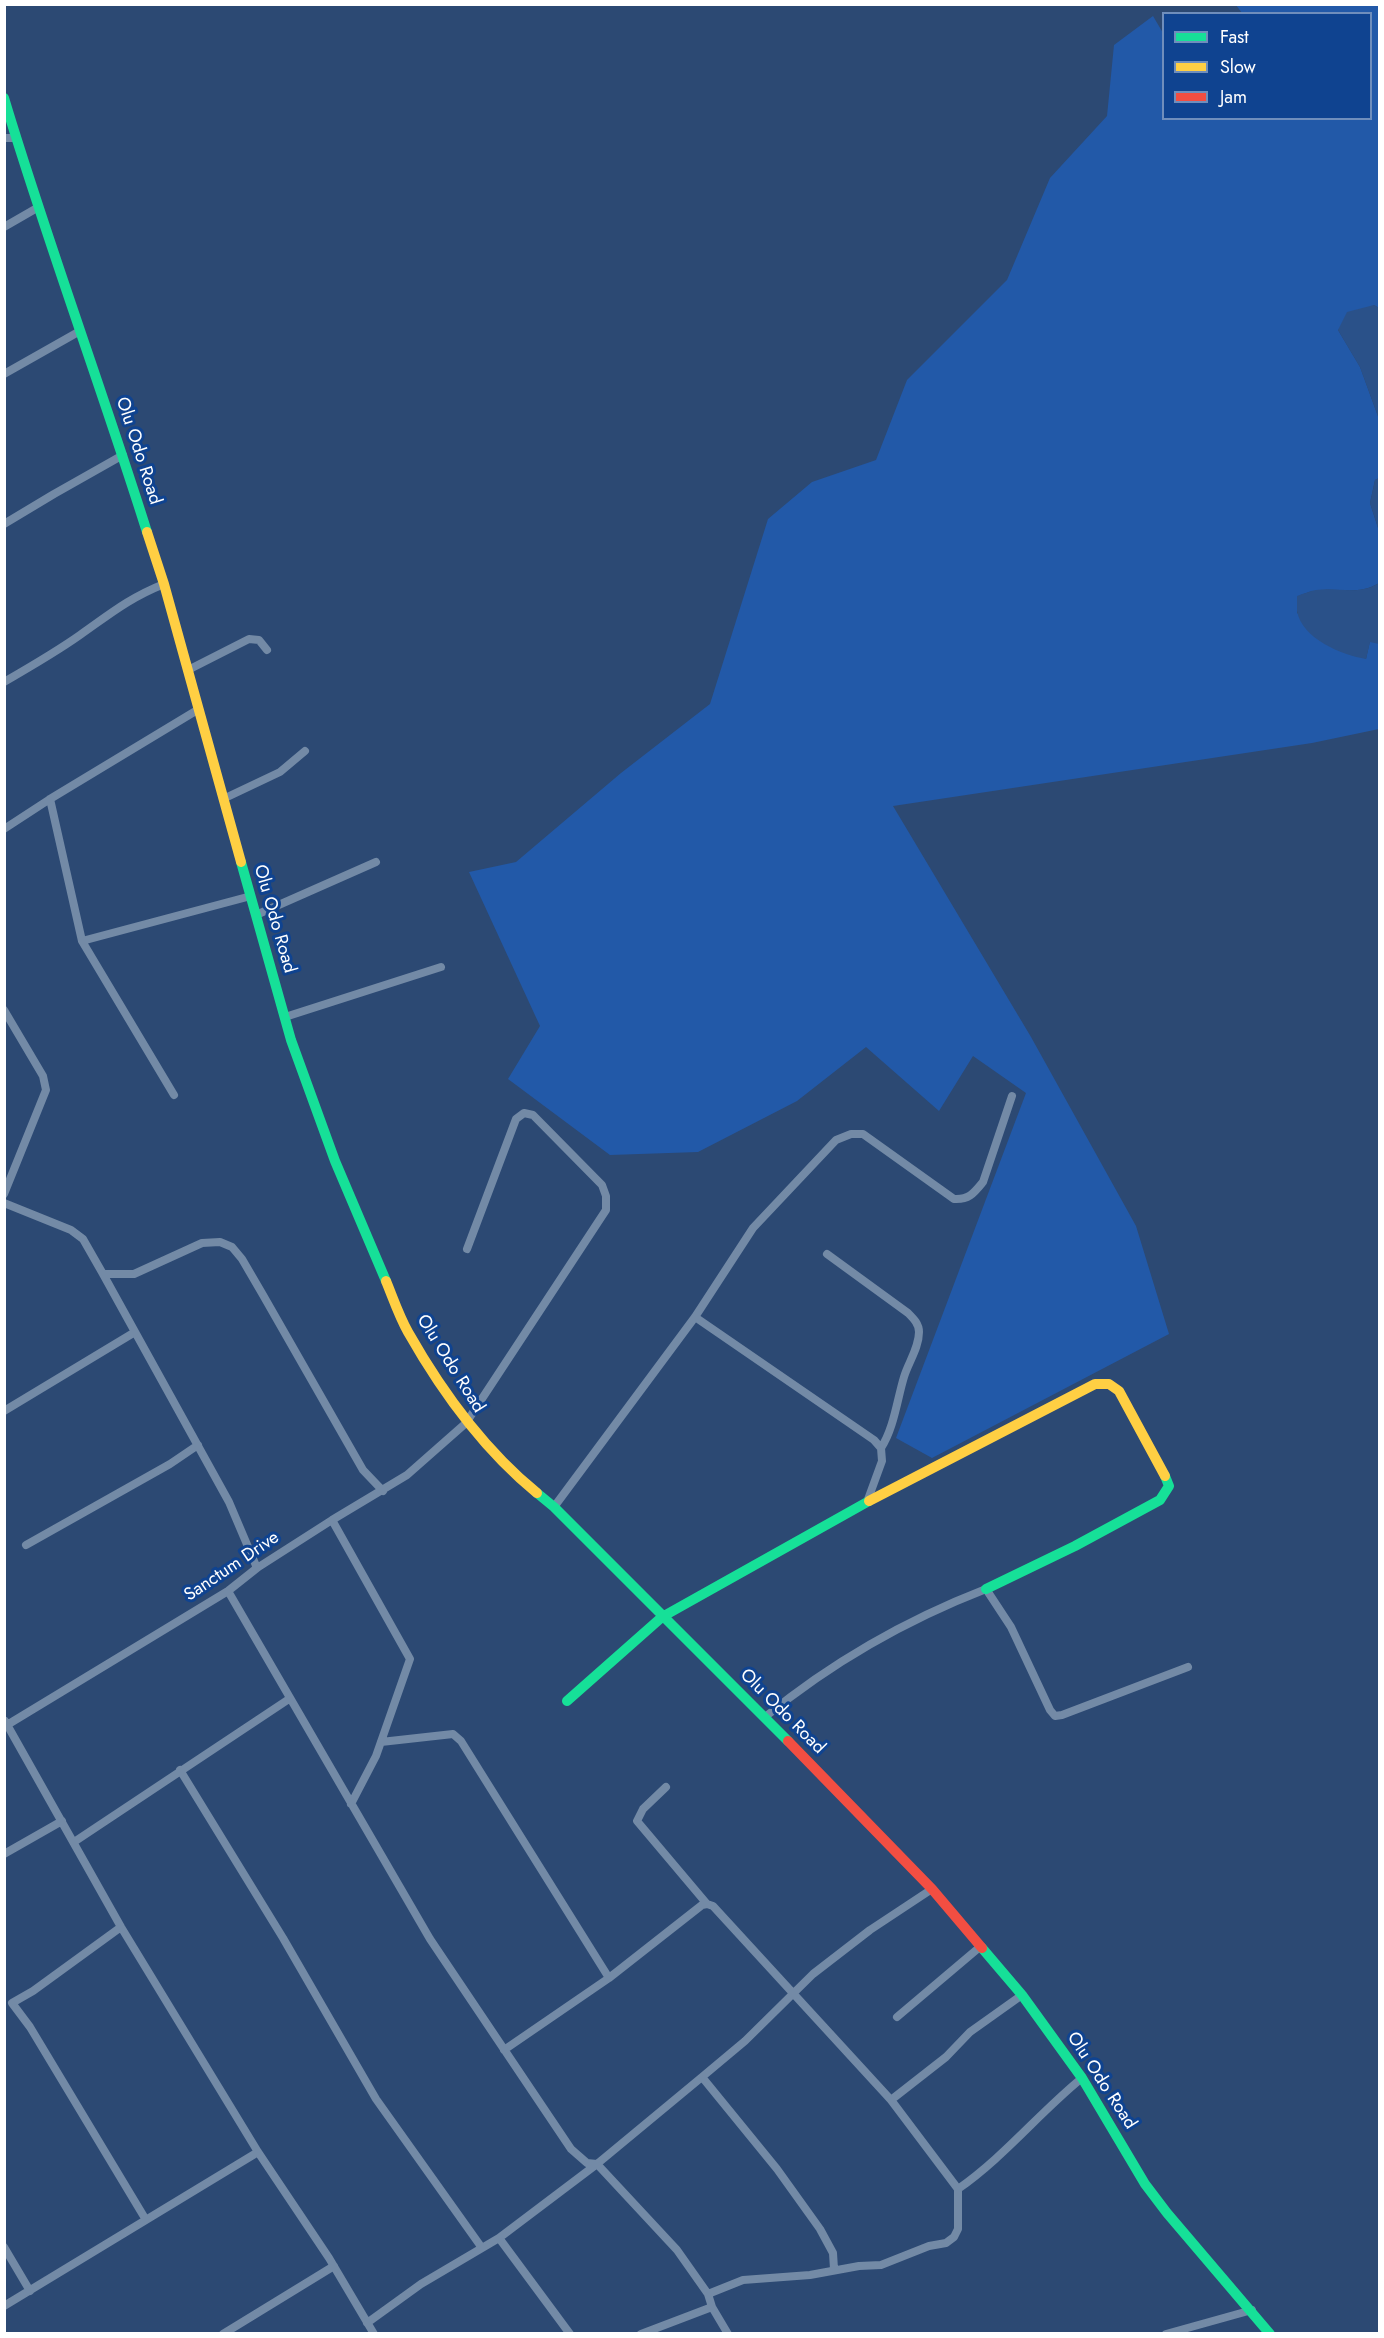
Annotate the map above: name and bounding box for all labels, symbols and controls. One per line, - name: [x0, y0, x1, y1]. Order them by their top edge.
- legend: [1162, 12, 1372, 120]
- text: Fast: [1220, 24, 1249, 50]
- text: Slow: [1220, 54, 1256, 80]
- text: Jam: [1220, 84, 1247, 110]
- street label: Olu Odo Road: [110, 395, 166, 507]
- street label: Olu Odo Road: [248, 862, 300, 976]
- street label: Olu Odo Road: [411, 1311, 489, 1417]
- street label: Sanctum Drive: [180, 1527, 284, 1607]
- street label: Olu Odo Road: [735, 1665, 829, 1759]
- street label: Olu Odo Road: [1062, 2028, 1140, 2134]

